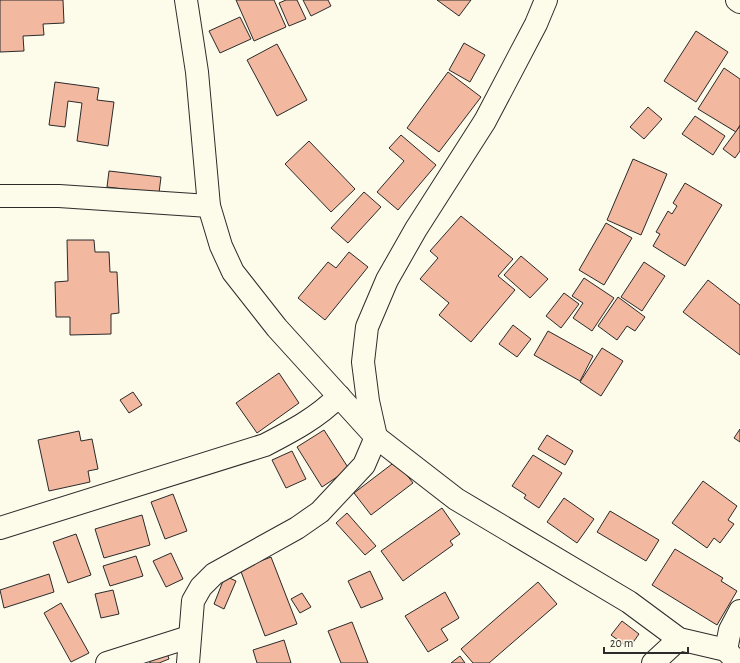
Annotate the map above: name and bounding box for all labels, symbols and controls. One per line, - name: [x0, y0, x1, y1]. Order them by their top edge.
- scale bar: [604, 629, 688, 655]
- text: 20 m: [610, 637, 633, 649]

